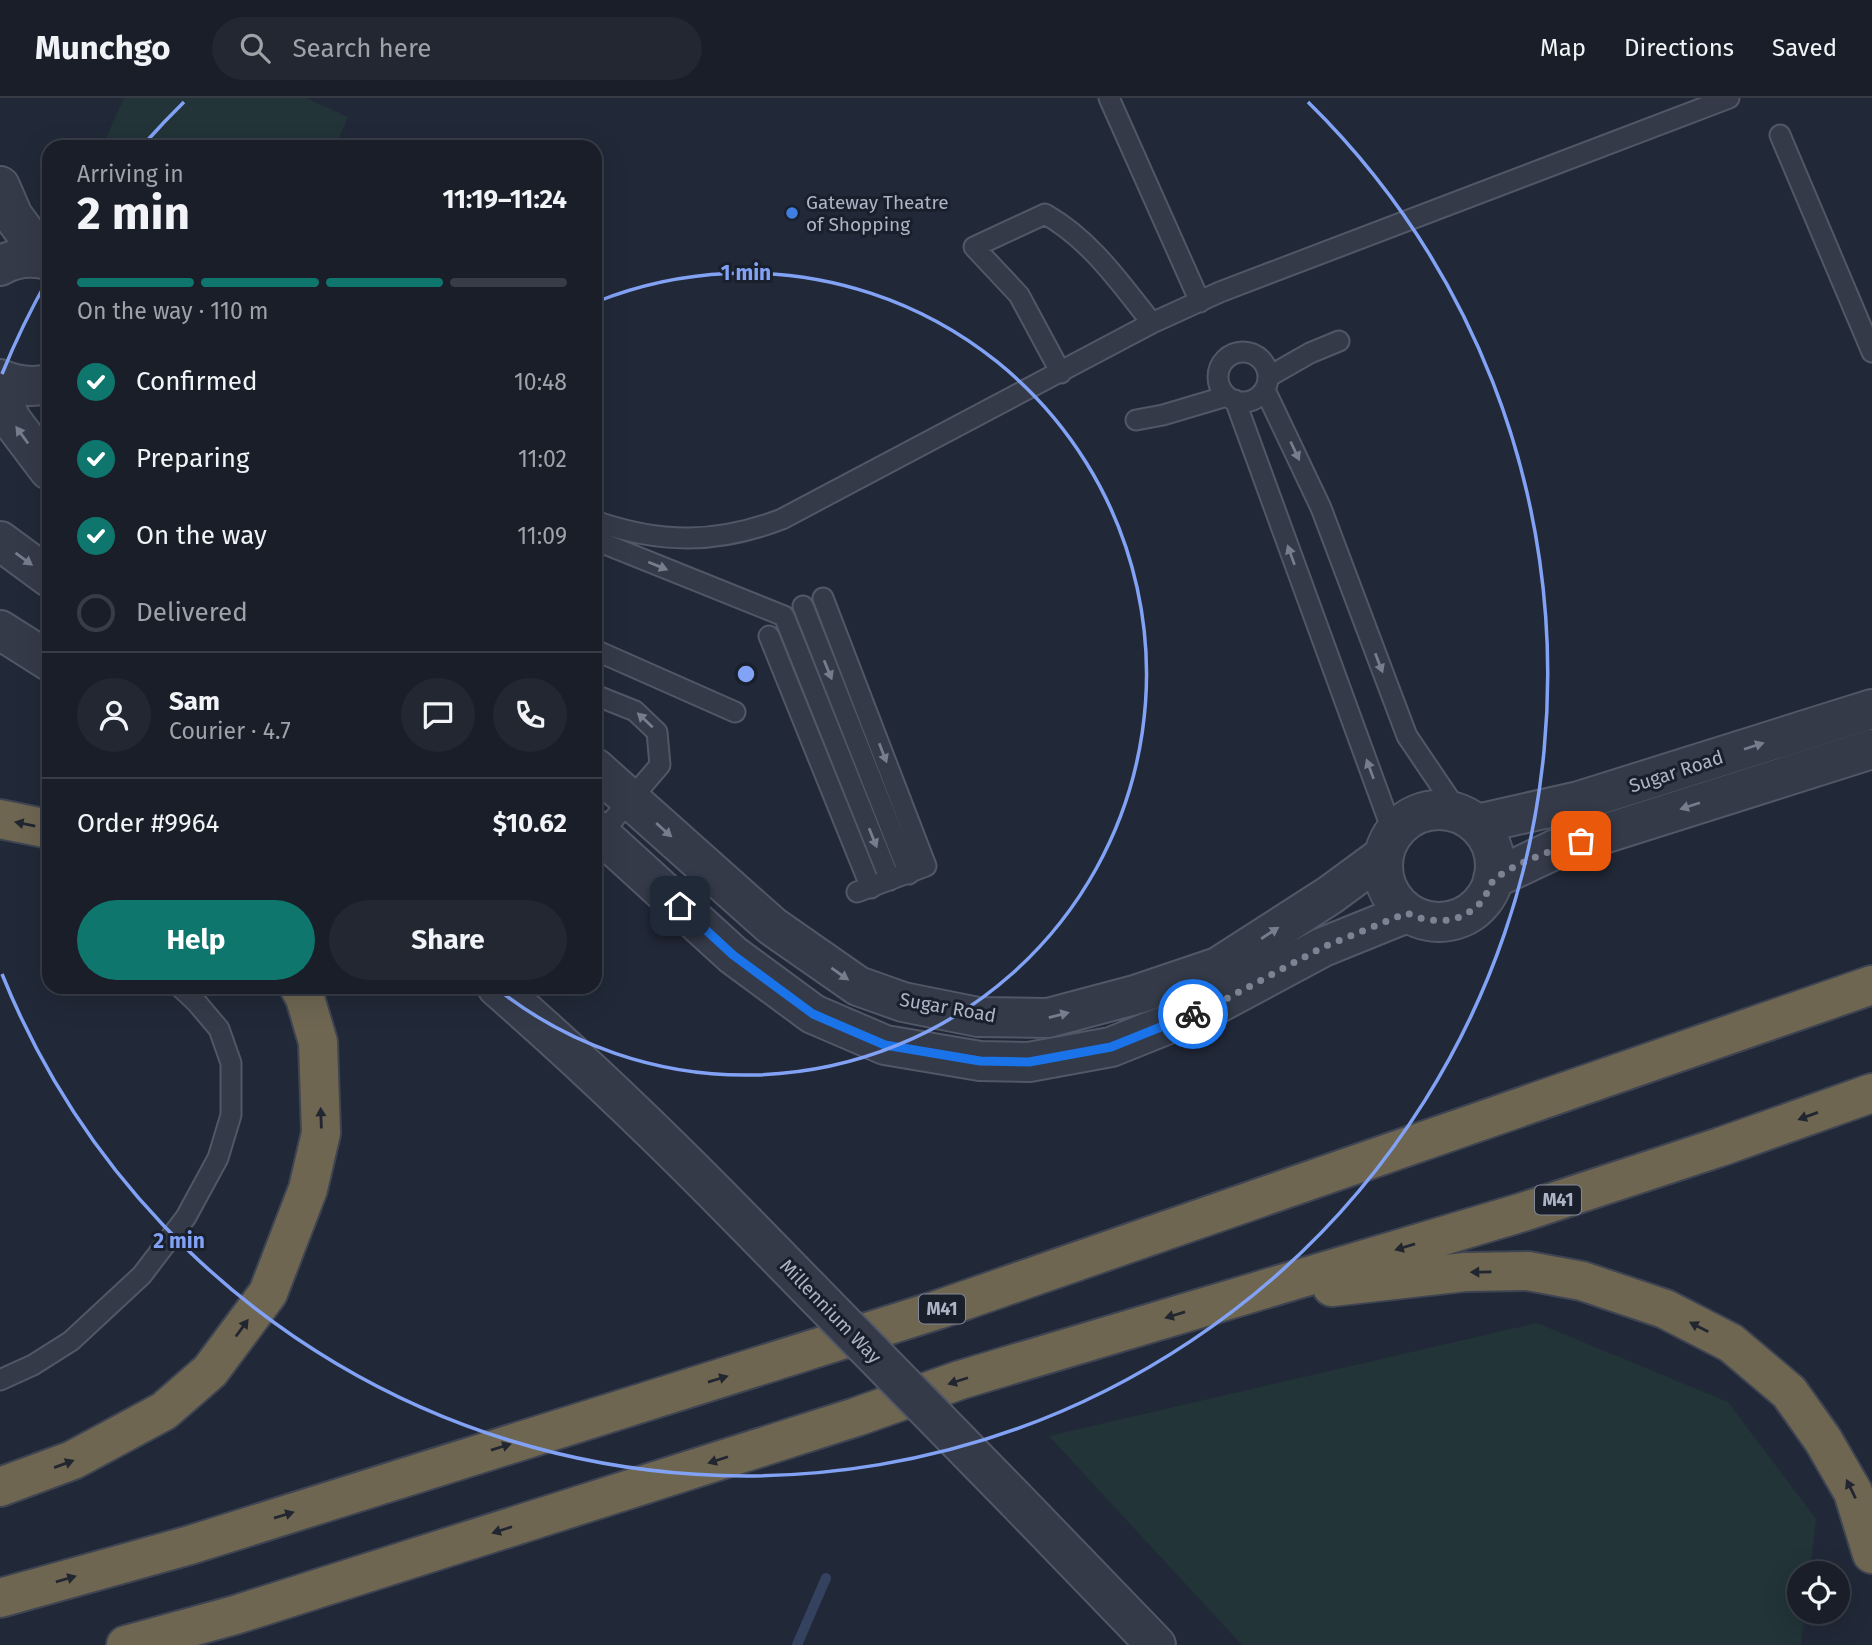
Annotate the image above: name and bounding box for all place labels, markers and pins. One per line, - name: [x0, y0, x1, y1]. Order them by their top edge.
- place label: Gateway Theatre of Shopping: [806, 191, 949, 236]
- marker: Gateway Theatre of Shopping: [784, 205, 800, 221]
- centre of rings: [734, 662, 758, 686]
- pin: [1551, 811, 1611, 871]
- pin: [650, 876, 710, 936]

